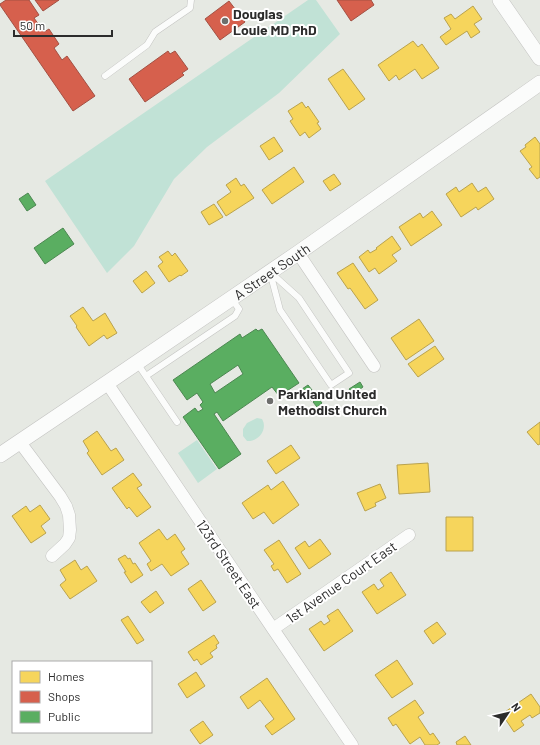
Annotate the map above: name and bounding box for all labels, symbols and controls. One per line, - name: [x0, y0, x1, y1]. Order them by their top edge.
- place label: Douglas Louie MD PhD: [233, 5, 317, 38]
- scale bar: [14, 12, 112, 38]
- marker: Douglas Louie MD PhD: [220, 16, 230, 26]
- text: 50 m: [20, 18, 45, 32]
- street label: A Street South: [230, 239, 313, 303]
- place label: Parkland United Methodist Church: [278, 385, 387, 418]
- marker: Parkland United Methodist Church: [265, 396, 275, 406]
- street label: 123rd Street East: [193, 516, 265, 612]
- street label: 1st Avenue Court East: [282, 537, 400, 627]
- legend: [12, 661, 152, 733]
- text: Homes: [48, 669, 85, 683]
- text: Shops: [48, 689, 81, 703]
- north arrow: [488, 693, 528, 733]
- text: N: [509, 700, 524, 714]
- text: Public: [48, 709, 80, 723]

